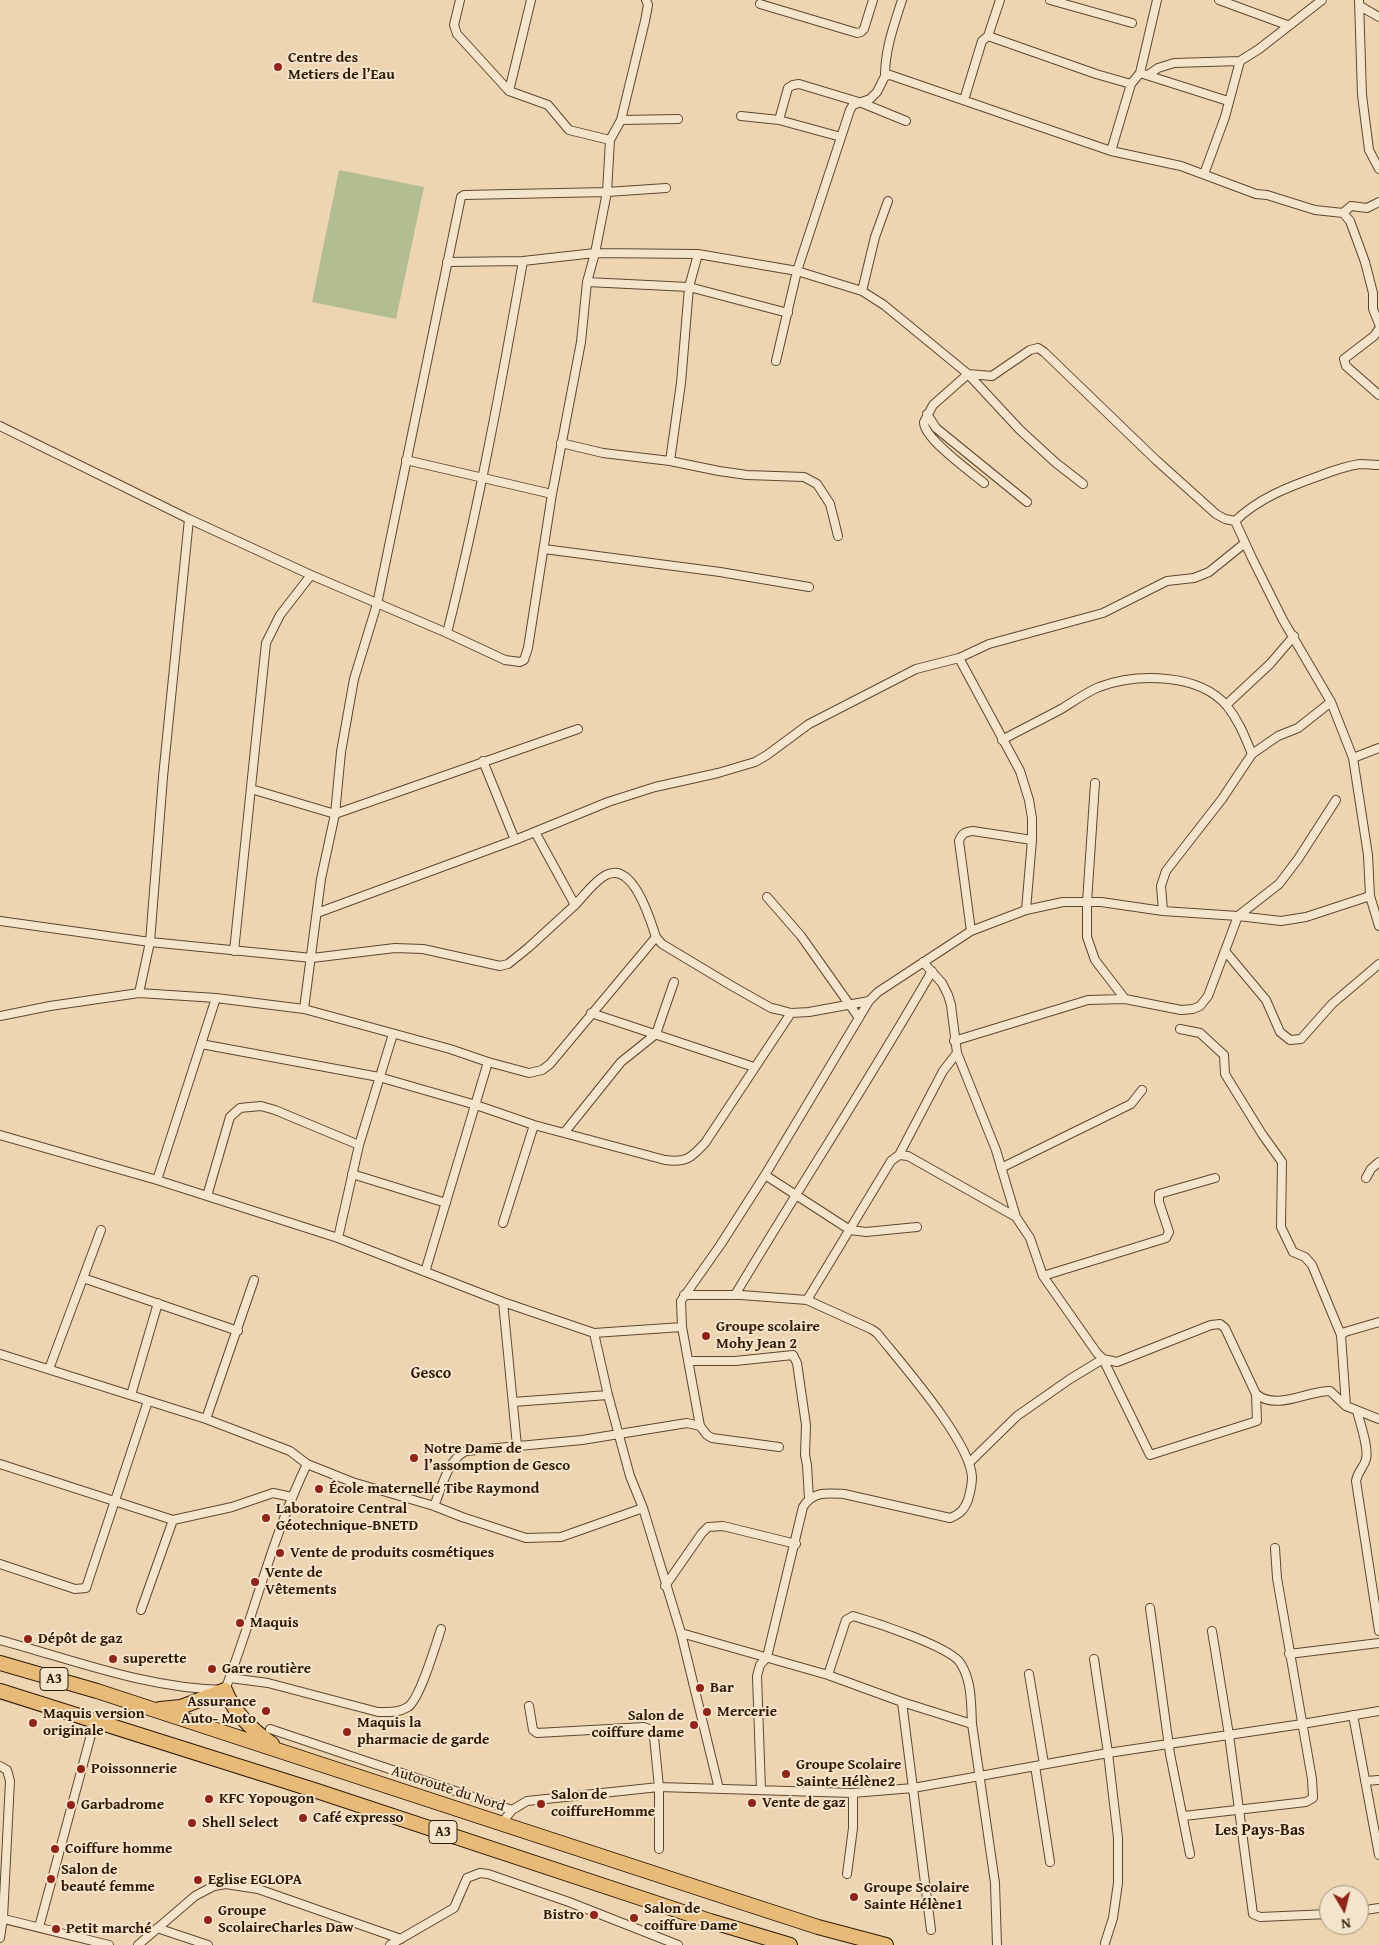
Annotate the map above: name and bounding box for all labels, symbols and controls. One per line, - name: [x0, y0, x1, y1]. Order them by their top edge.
- place label: Centre des Metiers de l’Eau: [288, 49, 395, 84]
- marker: Centre des Metiers de l’Eau: [272, 61, 284, 73]
- place label: Groupe scolaire Mohy Jean 2: [716, 1318, 820, 1353]
- marker: Groupe scolaire Mohy Jean 2: [700, 1330, 712, 1342]
- district label: Gesco: [411, 1364, 451, 1384]
- place label: Notre Dame de l’assomption de Gesco: [424, 1440, 570, 1475]
- marker: Notre Dame de l’assomption de Gesco: [408, 1452, 420, 1464]
- place label: École maternelle Tibe Raymond: [329, 1480, 539, 1498]
- marker: École maternelle Tibe Raymond: [313, 1483, 325, 1495]
- place label: Laboratoire Central Géotechnique-BNETD: [276, 1500, 418, 1535]
- marker: Laboratoire Central Géotechnique-BNETD: [260, 1512, 272, 1524]
- place label: Vente de produits cosmétiques: [290, 1544, 494, 1562]
- marker: Vente de produits cosmétiques: [274, 1547, 286, 1559]
- place label: Vente de Vêtements: [265, 1564, 337, 1599]
- marker: Vente de Vêtements: [249, 1576, 261, 1588]
- place label: Maquis: [250, 1614, 299, 1632]
- marker: Maquis: [234, 1617, 246, 1629]
- place label: Dépôt de gaz: [38, 1630, 123, 1648]
- marker: Dépôt de gaz: [22, 1633, 34, 1645]
- place label: superette: [123, 1650, 187, 1668]
- marker: superette: [107, 1653, 119, 1665]
- place label: Gare routière: [222, 1660, 311, 1678]
- marker: Gare routière: [206, 1663, 218, 1675]
- road number: A3: [40, 1668, 68, 1690]
- place label: Bar: [710, 1679, 734, 1697]
- marker: Bar: [694, 1682, 706, 1694]
- place label: Assurance Auto- Moto: [181, 1693, 256, 1728]
- place label: Mercerie: [717, 1703, 777, 1721]
- place label: Maquis version originale: [43, 1705, 145, 1740]
- marker: Assurance Auto- Moto: [260, 1705, 272, 1717]
- marker: Mercerie: [701, 1706, 713, 1718]
- place label: Salon de coiffure dame: [592, 1707, 684, 1742]
- place label: Maquis la pharmacie de garde: [357, 1714, 489, 1749]
- marker: Maquis version originale: [27, 1717, 39, 1729]
- marker: Salon de coiffure dame: [688, 1719, 700, 1731]
- marker: Maquis la pharmacie de garde: [341, 1726, 353, 1738]
- place label: Groupe Scolaire Sainte Hélène2: [796, 1756, 901, 1791]
- place label: Poissonnerie: [91, 1760, 177, 1778]
- street label: Autoroute du Nord: [389, 1762, 507, 1816]
- marker: Poissonnerie: [75, 1763, 87, 1775]
- marker: Groupe Scolaire Sainte Hélène2: [780, 1768, 792, 1780]
- place label: Salon de coiffureHomme: [551, 1786, 655, 1821]
- place label: KFC Yopougon: [219, 1790, 314, 1808]
- marker: KFC Yopougon: [203, 1793, 215, 1805]
- place label: Vente de gaz: [762, 1794, 846, 1812]
- place label: Garbadrome: [81, 1796, 164, 1814]
- marker: Vente de gaz: [746, 1797, 758, 1809]
- marker: Salon de coiffureHomme: [535, 1798, 547, 1810]
- marker: Garbadrome: [65, 1799, 77, 1811]
- place label: Café expresso: [313, 1809, 404, 1827]
- marker: Café expresso: [297, 1812, 309, 1824]
- place label: Shell Select: [202, 1814, 279, 1832]
- marker: Shell Select: [186, 1817, 198, 1829]
- road number: A3: [429, 1820, 457, 1844]
- district label: Les Pays-Bas: [1215, 1821, 1305, 1841]
- place label: Coiffure homme: [65, 1840, 172, 1858]
- marker: Coiffure homme: [49, 1843, 61, 1855]
- place label: Salon de beauté femme: [61, 1861, 155, 1896]
- place label: Eglise EGLOPA: [208, 1871, 302, 1889]
- marker: Salon de beauté femme: [45, 1873, 57, 1885]
- marker: Eglise EGLOPA: [192, 1874, 204, 1886]
- place label: Groupe Scolaire Sainte Hélène1: [864, 1879, 969, 1914]
- north arrow: [1319, 1885, 1369, 1935]
- marker: Groupe Scolaire Sainte Hélène1: [848, 1891, 860, 1903]
- place label: Salon de coiffure Dame: [644, 1900, 738, 1935]
- place label: Groupe ScolaireCharles Daw: [218, 1902, 354, 1937]
- place label: Bistro: [543, 1906, 584, 1924]
- marker: Bistro: [588, 1909, 600, 1921]
- marker: Salon de coiffure Dame: [628, 1912, 640, 1924]
- text: N: [1340, 1913, 1352, 1934]
- marker: Groupe ScolaireCharles Daw: [202, 1914, 214, 1926]
- place label: Petit marché: [66, 1920, 152, 1938]
- marker: Petit marché: [50, 1923, 62, 1935]

